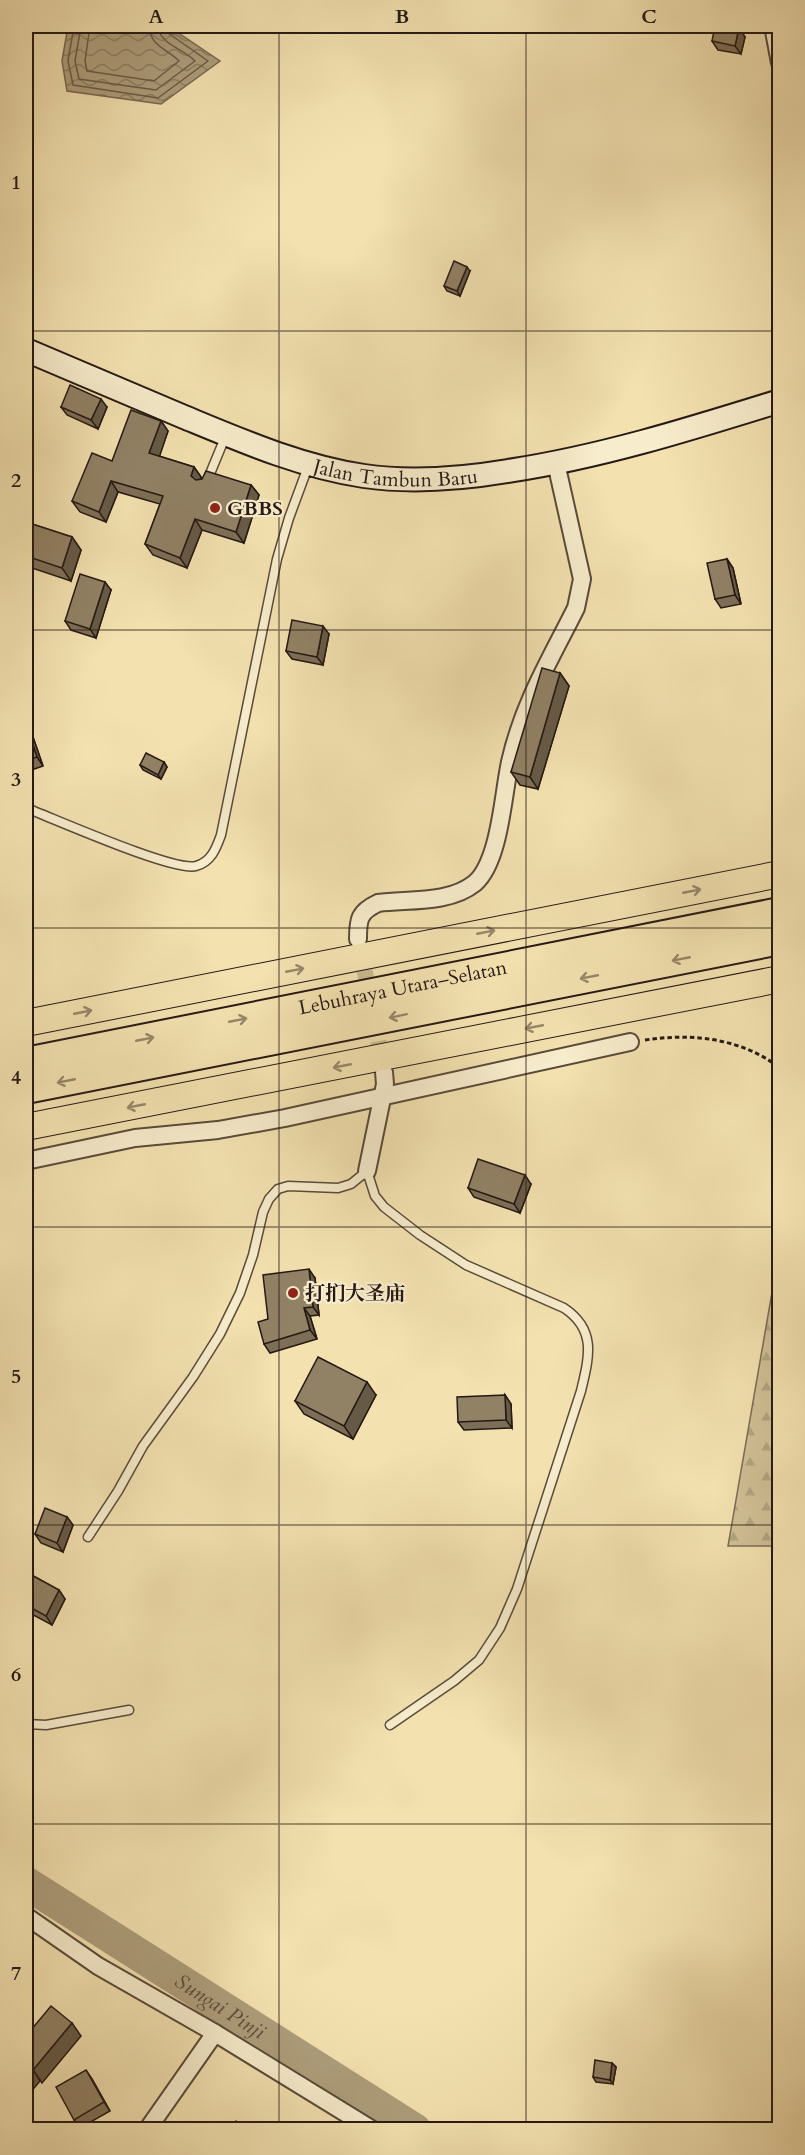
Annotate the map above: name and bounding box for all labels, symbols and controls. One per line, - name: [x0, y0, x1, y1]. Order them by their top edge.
- text: A: [148, 3, 164, 30]
- text: B: [395, 3, 409, 30]
- text: C: [641, 3, 657, 30]
- text: 1: [11, 169, 21, 196]
- street label: Jalan Tambun Baru: [308, 452, 479, 493]
- text: 2: [11, 467, 21, 494]
- place label: GBBS: [227, 495, 283, 522]
- marker: GBBS: [208, 501, 222, 515]
- text: 3: [11, 766, 21, 793]
- one-way arrow: [682, 885, 701, 896]
- one-way arrow: [476, 925, 495, 937]
- street label: Lebuhraya Utara–Selatan: [296, 953, 510, 1021]
- one-way arrow: [672, 954, 691, 965]
- one-way arrow: [285, 964, 304, 975]
- one-way arrow: [580, 972, 600, 983]
- one-way arrow: [73, 1006, 92, 1017]
- one-way arrow: [389, 1011, 409, 1022]
- one-way arrow: [227, 1014, 247, 1025]
- one-way arrow: [524, 1022, 543, 1034]
- one-way arrow: [134, 1033, 154, 1044]
- one-way arrow: [333, 1061, 353, 1072]
- text: 4: [11, 1064, 21, 1091]
- one-way arrow: [57, 1076, 77, 1087]
- one-way arrow: [127, 1101, 146, 1112]
- place label: 打扪大圣庙: [305, 1280, 405, 1307]
- marker: 打扪大圣庙: [286, 1286, 300, 1300]
- text: 5: [11, 1363, 21, 1390]
- text: 6: [11, 1661, 21, 1688]
- text: 7: [11, 1960, 21, 1987]
- water label: Sungai Pinji: [169, 1967, 271, 2046]

